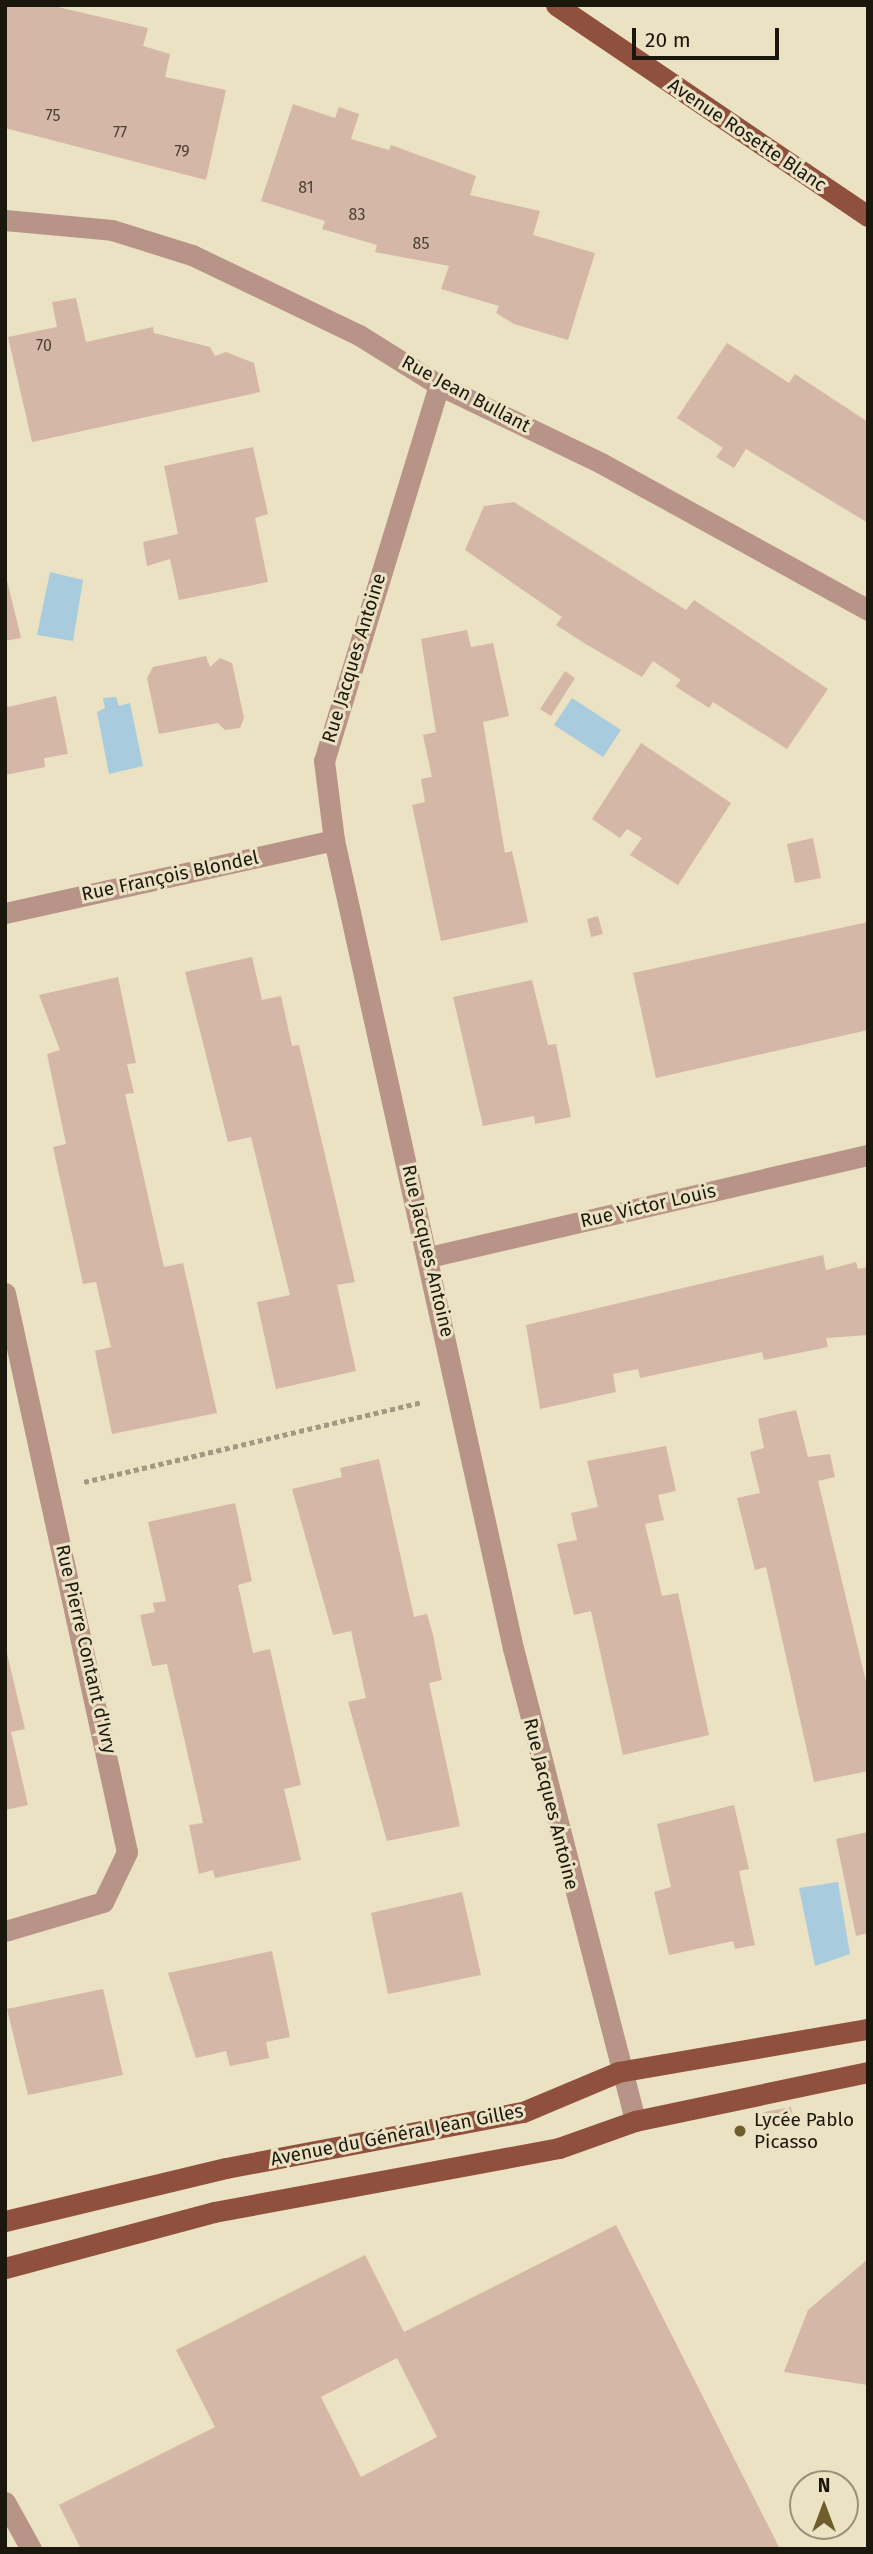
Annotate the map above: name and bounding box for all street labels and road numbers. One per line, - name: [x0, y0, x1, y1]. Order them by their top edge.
- street label: Avenue Rosette Blanc: [664, 74, 830, 196]
- street label: Rue Jean Bullant: [398, 351, 534, 437]
- street label: Rue Jacques Antoine: [317, 571, 391, 745]
- street label: Rue François Blondel: [79, 846, 261, 906]
- street label: Rue Jacques Antoine: [397, 1163, 459, 1339]
- street label: Rue Victor Louis: [578, 1179, 718, 1233]
- street label: Rue Pierre Contant d'Ivry: [51, 1542, 121, 1756]
- street label: Rue Jacques Antoine: [519, 1716, 583, 1892]
- street label: Avenue du Général Jean Gilles: [269, 2099, 525, 2171]

